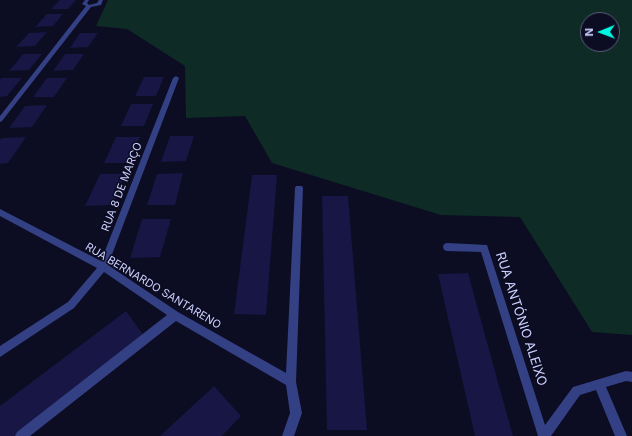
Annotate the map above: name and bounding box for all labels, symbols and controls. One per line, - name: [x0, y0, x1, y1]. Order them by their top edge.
- north arrow: [580, 12, 620, 52]
- text: N: [582, 28, 596, 37]
- street label: RUA 8 DE MARÇO: [99, 141, 145, 233]
- street label: RUA BERNARDO SANTARENO: [83, 240, 223, 332]
- street label: RUA ANTÓNIO ALEIXO: [492, 250, 550, 388]

